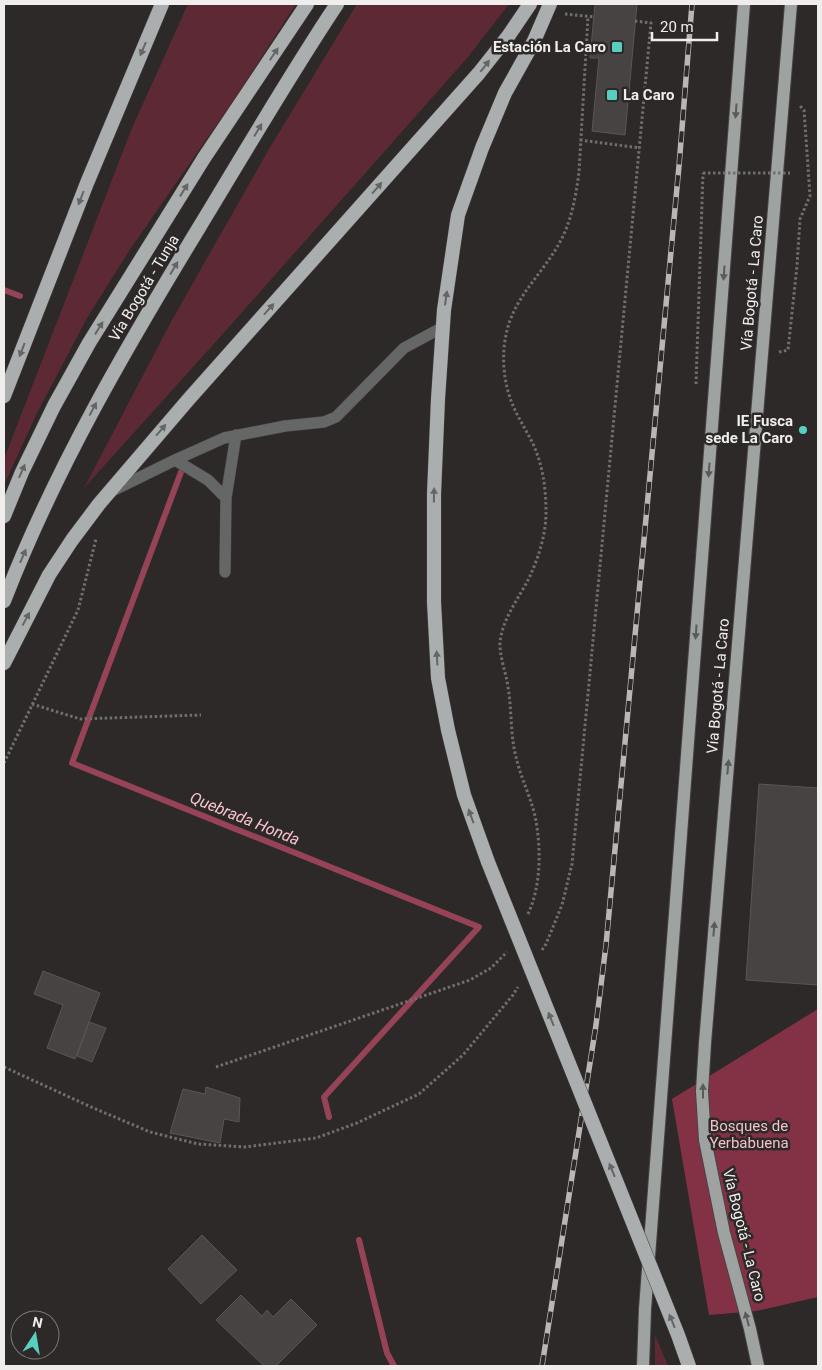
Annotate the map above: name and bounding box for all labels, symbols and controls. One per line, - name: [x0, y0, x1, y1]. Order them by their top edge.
- scale bar: [652, 10, 717, 42]
- text: 20 m: [660, 18, 694, 36]
- place label: Estación La Caro: [493, 38, 606, 56]
- marker: Estación La Caro: [610, 40, 624, 54]
- one-way arrow: [139, 42, 147, 56]
- one-way arrow: [269, 47, 279, 61]
- one-way arrow: [479, 60, 490, 73]
- place label: La Caro: [623, 86, 674, 104]
- marker: La Caro: [605, 88, 619, 102]
- one-way arrow: [732, 103, 740, 119]
- one-way arrow: [254, 123, 263, 136]
- one-way arrow: [372, 181, 383, 194]
- one-way arrow: [180, 183, 189, 196]
- one-way arrow: [76, 191, 84, 206]
- street label: Vía Bogotá - La Caro: [737, 214, 767, 352]
- street label: Vía Bogotá - Tunja: [105, 232, 183, 344]
- one-way arrow: [169, 262, 178, 275]
- one-way arrow: [719, 265, 727, 281]
- one-way arrow: [442, 290, 450, 306]
- one-way arrow: [263, 304, 275, 316]
- one-way arrow: [94, 321, 103, 334]
- one-way arrow: [18, 343, 26, 358]
- one-way arrow: [89, 402, 97, 417]
- place label: IE Fusca sede La Caro: [705, 412, 793, 447]
- marker: IE Fusca sede La Caro: [797, 424, 809, 436]
- one-way arrow: [155, 425, 167, 437]
- one-way arrow: [704, 462, 712, 478]
- one-way arrow: [19, 464, 27, 478]
- one-way arrow: [431, 487, 439, 503]
- one-way arrow: [19, 549, 27, 563]
- one-way arrow: [22, 612, 30, 627]
- street label: Vía Bogotá - La Caro: [703, 617, 733, 755]
- one-way arrow: [692, 624, 700, 640]
- one-way arrow: [432, 649, 440, 665]
- one-way arrow: [724, 759, 732, 775]
- water label: Quebrada Honda: [187, 788, 302, 849]
- one-way arrow: [467, 808, 475, 823]
- one-way arrow: [710, 921, 718, 937]
- one-way arrow: [547, 1011, 555, 1026]
- one-way arrow: [699, 1083, 707, 1099]
- park label: Bosques de Yerbabuena: [709, 1117, 789, 1152]
- one-way arrow: [607, 1163, 615, 1177]
- street label: Vía Bogotá - La Caro: [719, 1167, 769, 1303]
- north arrow: [10, 1310, 60, 1360]
- one-way arrow: [743, 1311, 751, 1326]
- text: N: [31, 1313, 44, 1331]
- one-way arrow: [668, 1313, 675, 1328]

